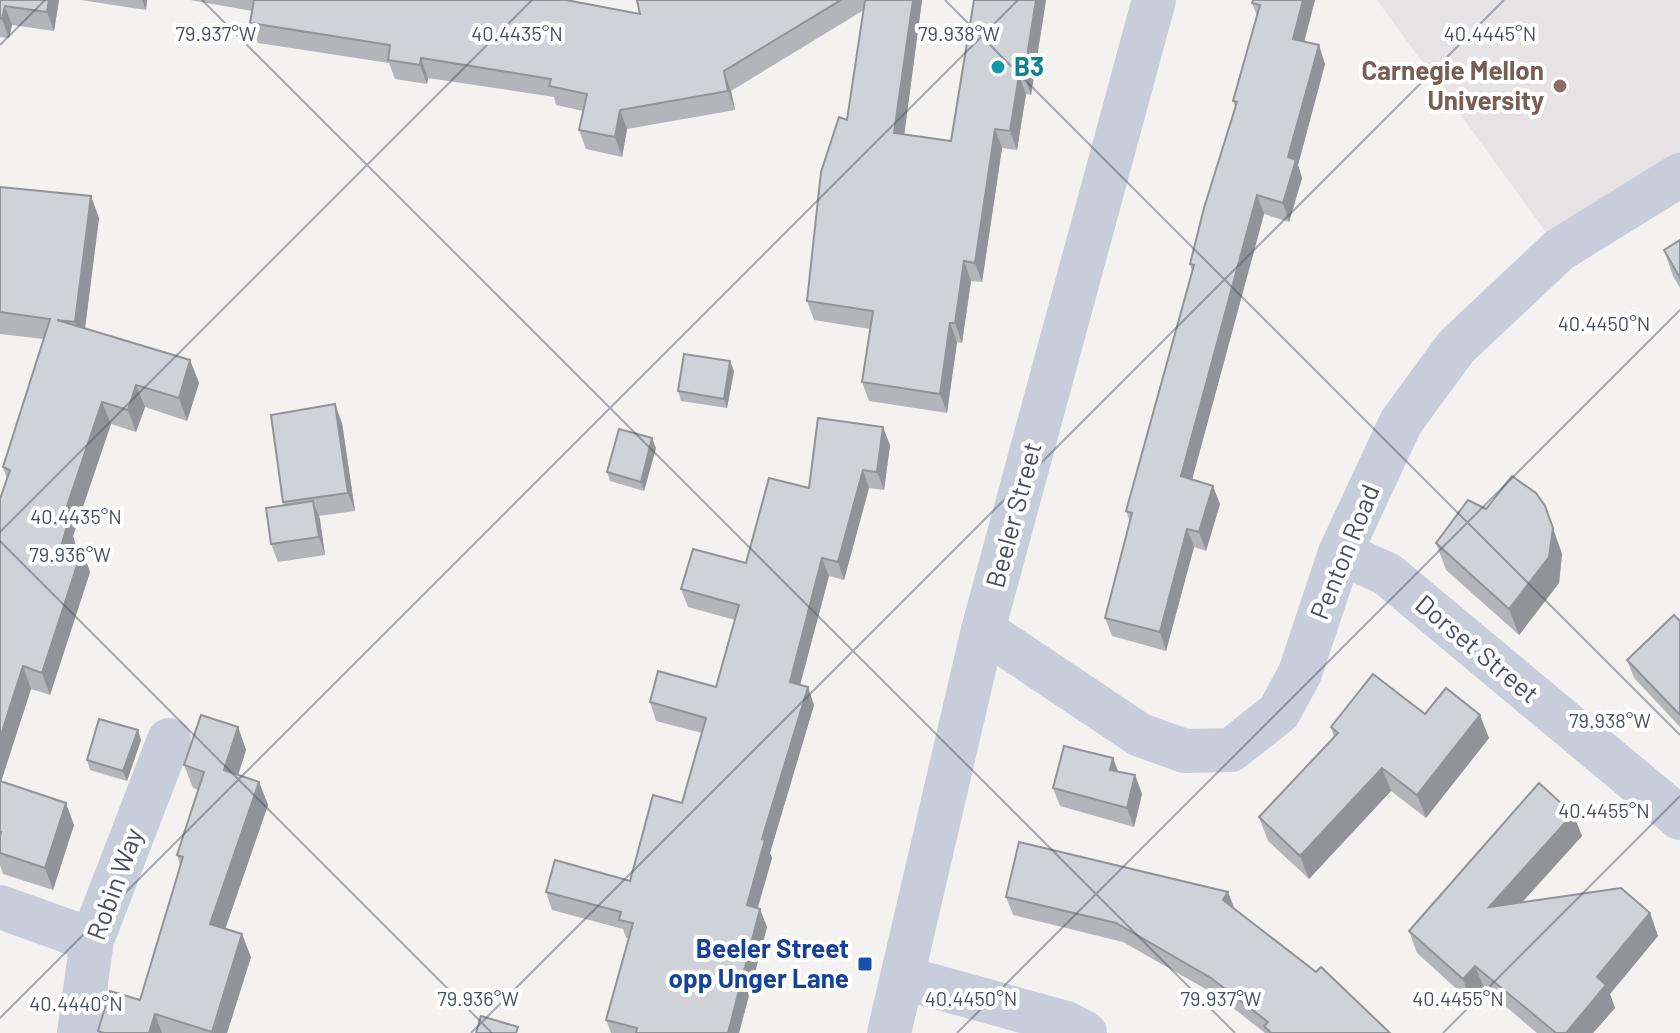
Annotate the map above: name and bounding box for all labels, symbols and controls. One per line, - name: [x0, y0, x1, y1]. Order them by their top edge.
- text: 79.937°W: [176, 21, 257, 45]
- text: 40.4435°N: [471, 21, 563, 45]
- text: 79.938°W: [918, 21, 1000, 45]
- text: 40.4445°N: [1444, 21, 1536, 45]
- place label: B3: [1014, 50, 1044, 81]
- place label: Carnegie Mellon University: [1362, 54, 1544, 115]
- marker: B3: [989, 58, 1007, 76]
- marker: Carnegie Mellon University: [1551, 77, 1569, 95]
- text: 40.4450°N: [1558, 311, 1650, 335]
- street label: Beeler Street: [978, 438, 1047, 591]
- street label: Penton Road: [1303, 479, 1385, 623]
- text: 40.4435°N: [30, 504, 122, 528]
- text: 79.936°W: [29, 542, 111, 566]
- street label: Dorset Street: [1410, 587, 1546, 708]
- text: 79.938°W: [1569, 708, 1651, 732]
- text: 40.4455°N: [1558, 798, 1650, 822]
- street label: Robin Way: [79, 823, 148, 944]
- place label: Beeler Street opp Unger Lane: [668, 932, 849, 993]
- marker: Beeler Street opp Unger Lane: [856, 955, 874, 973]
- text: 79.936°W: [437, 986, 519, 1010]
- text: 40.4450°N: [925, 986, 1017, 1010]
- text: 79.937°W: [1181, 986, 1262, 1010]
- text: 40.4455°N: [1412, 986, 1504, 1010]
- text: 40.4440°N: [29, 991, 123, 1015]

